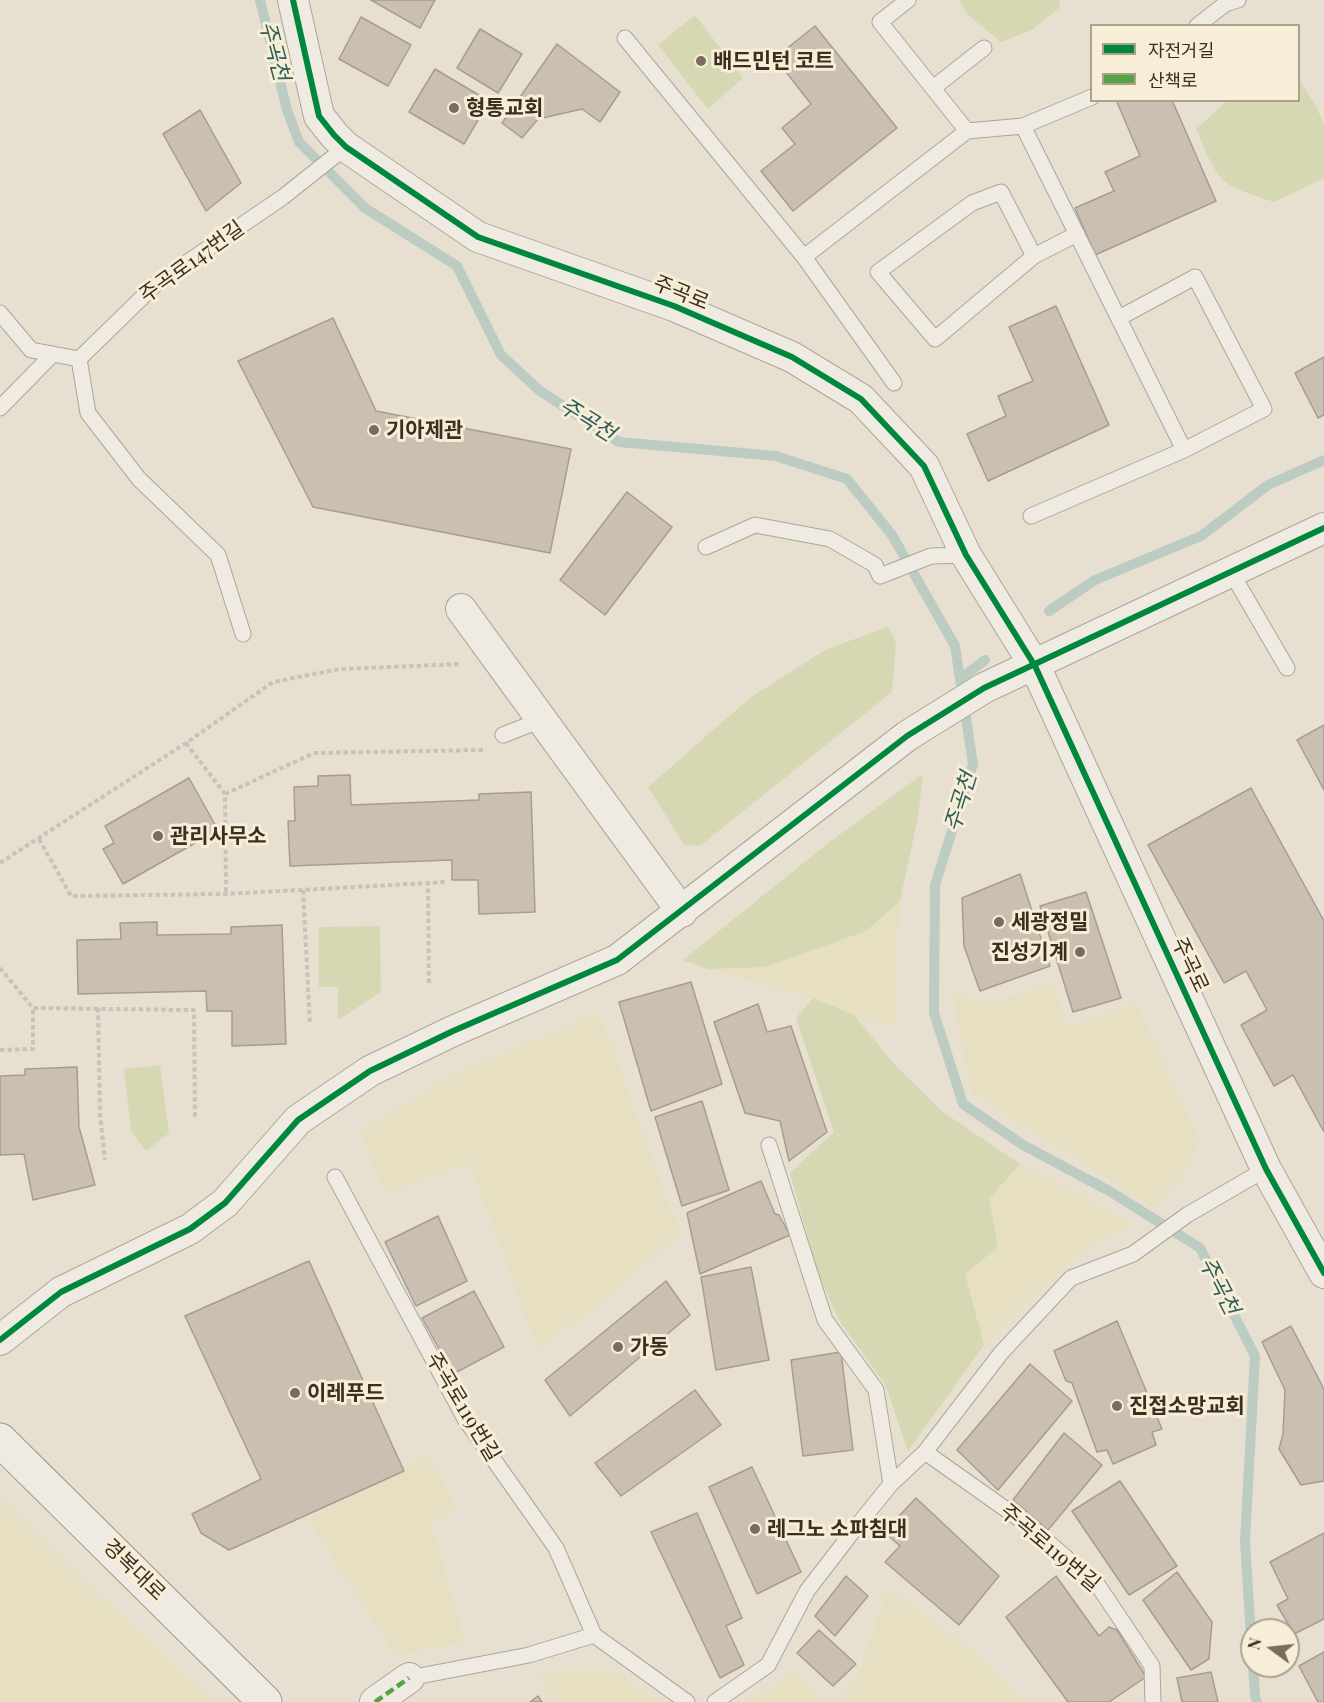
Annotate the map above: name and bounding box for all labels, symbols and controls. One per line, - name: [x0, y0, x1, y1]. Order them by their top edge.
- water label: 주곡천: [253, 18, 295, 84]
- legend: [1090, 24, 1300, 102]
- text: 자전거길: [1148, 38, 1214, 62]
- place label: 배드민턴 코트: [713, 48, 834, 74]
- marker: 배드민턴 코트: [694, 54, 708, 68]
- text: 산책로: [1148, 68, 1198, 92]
- place label: 형통교회: [466, 95, 543, 121]
- marker: 형통교회: [447, 101, 461, 115]
- street label: 주곡로147번길: [135, 216, 249, 308]
- street label: 주곡로: [649, 270, 713, 316]
- water label: 주곡천: [554, 393, 620, 447]
- place label: 기아제관: [386, 417, 463, 443]
- marker: 기아제관: [367, 423, 381, 437]
- water label: 주곡천: [940, 769, 982, 835]
- place label: 관리사무소: [170, 823, 267, 849]
- marker: 관리사무소: [151, 829, 165, 843]
- place label: 세광정밀: [1011, 909, 1088, 935]
- marker: 세광정밀: [992, 915, 1006, 929]
- street label: 주곡로: [1166, 933, 1214, 997]
- place label: 진성기계: [991, 939, 1068, 965]
- marker: 진성기계: [1073, 945, 1087, 959]
- water label: 주곡천: [1193, 1253, 1245, 1319]
- place label: 가동: [630, 1334, 669, 1360]
- marker: 가동: [611, 1340, 625, 1354]
- street label: 주곡로119번길: [421, 1348, 505, 1466]
- place label: 이레푸드: [307, 1380, 384, 1406]
- marker: 이레푸드: [288, 1386, 302, 1400]
- place label: 진접소망교회: [1129, 1393, 1245, 1419]
- marker: 진접소망교회: [1110, 1399, 1124, 1413]
- street label: 주곡로119번길: [995, 1499, 1105, 1597]
- place label: 레그노 소파침대: [767, 1516, 907, 1542]
- marker: 레그노 소파침대: [748, 1522, 762, 1536]
- street label: 경복대로: [97, 1534, 171, 1606]
- north arrow: [1240, 1618, 1300, 1678]
- text: N: [1242, 1635, 1266, 1652]

